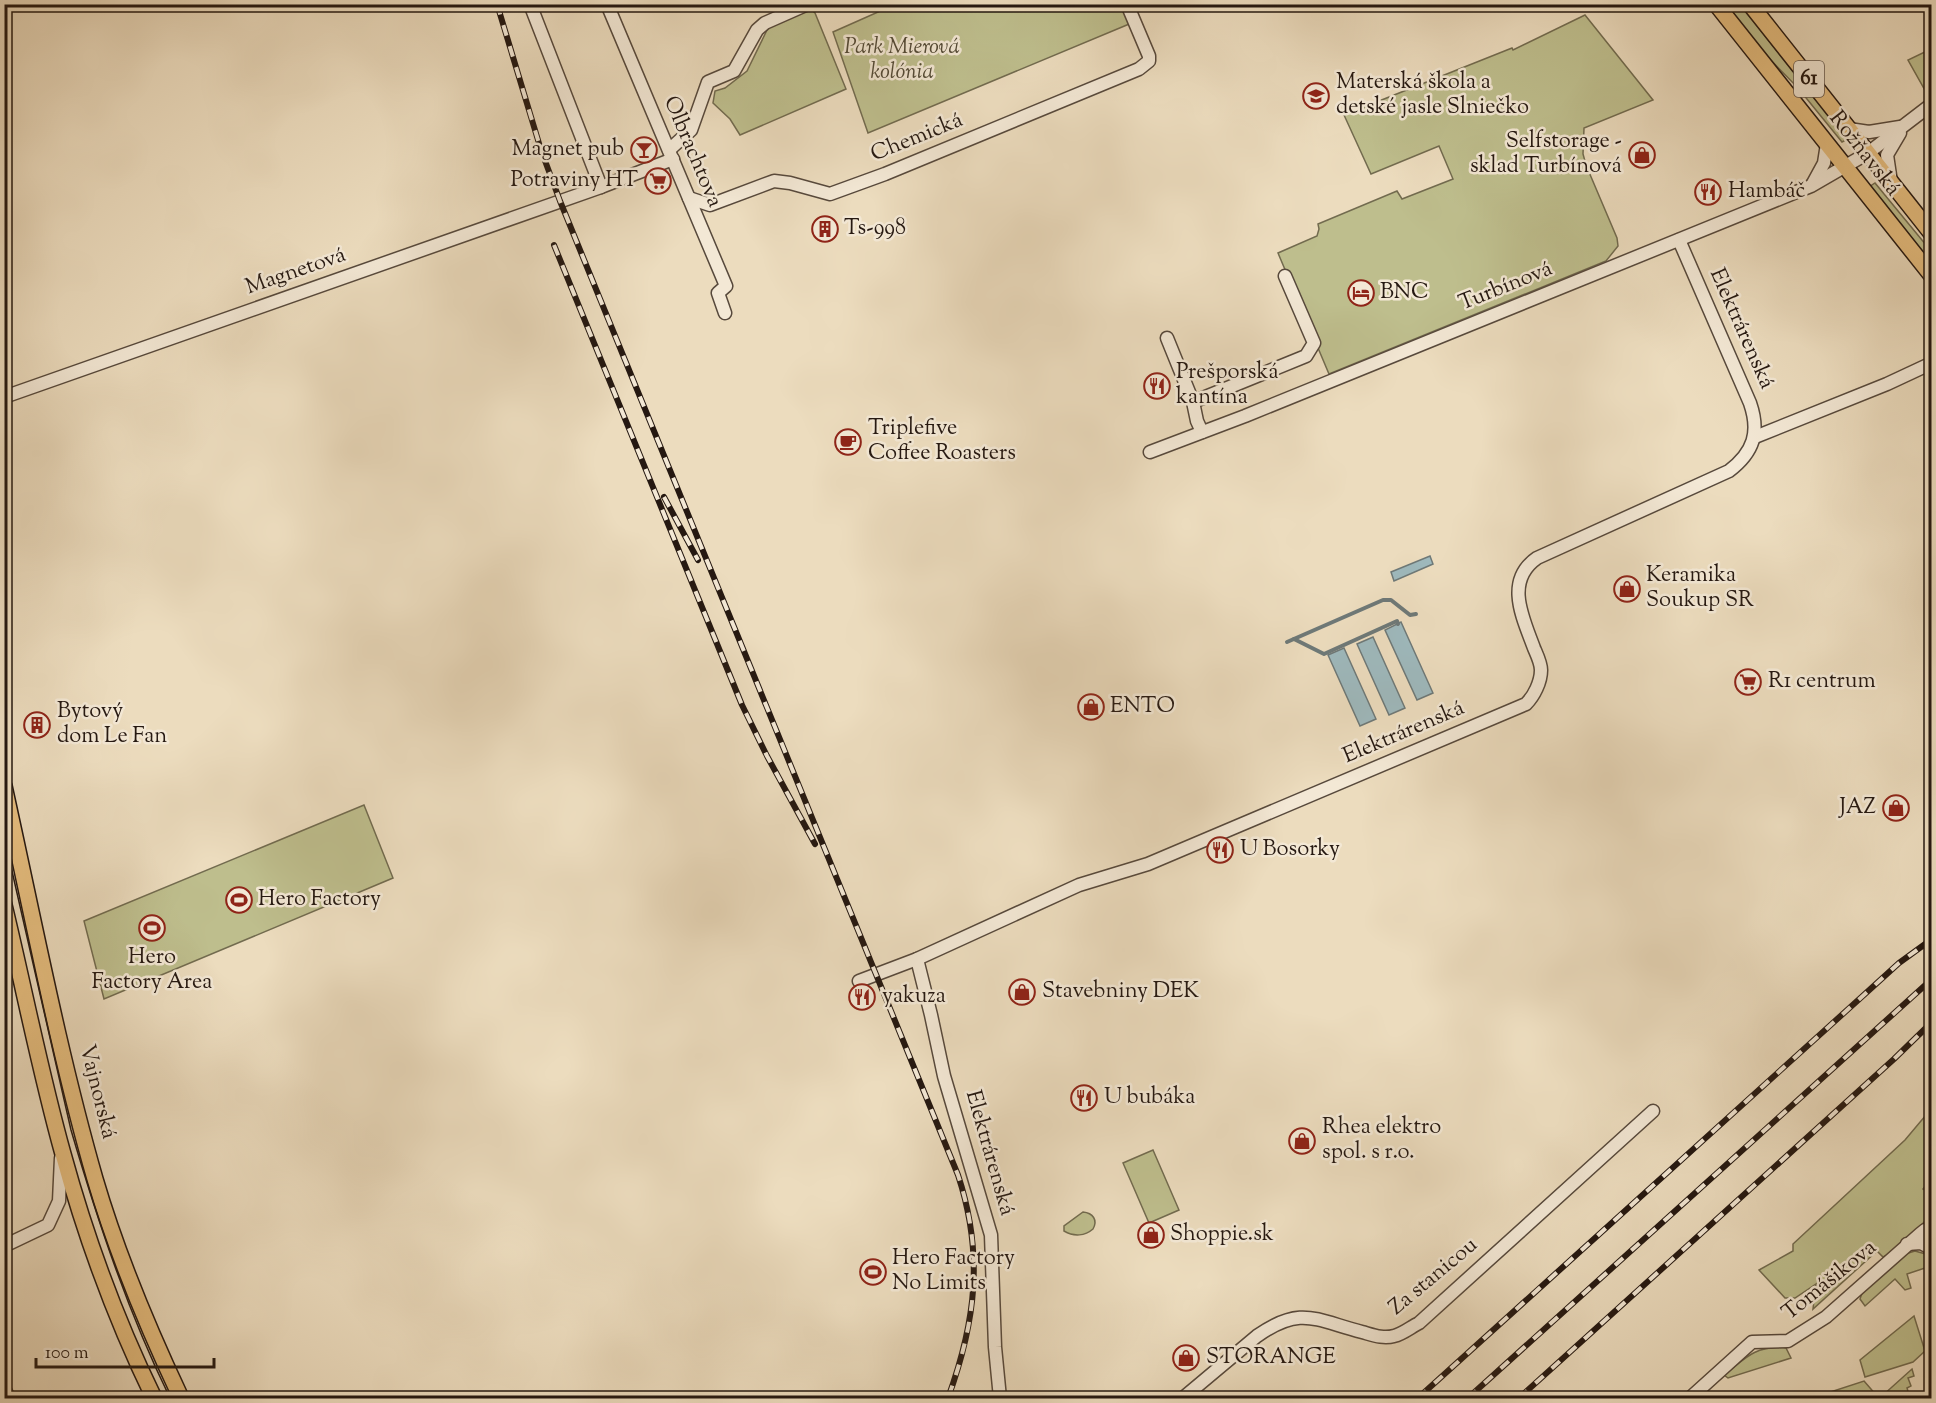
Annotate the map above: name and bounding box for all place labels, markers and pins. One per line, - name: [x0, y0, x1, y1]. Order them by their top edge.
- place label: Materská škola a detské jasle Slniečko: [1336, 67, 1529, 124]
- school or university icon: Materská škola a detské jasle Slniečko: [1301, 81, 1331, 111]
- place label: Selfstorage - sklad Turbínová: [1470, 126, 1622, 183]
- place label: Magnet pub: [511, 134, 624, 166]
- bar icon: Magnet pub: [629, 135, 659, 165]
- shop icon: Selfstorage - sklad Turbínová: [1627, 140, 1657, 170]
- place label: Potraviny HT: [510, 165, 639, 197]
- supermarket icon: Potraviny HT: [643, 166, 673, 196]
- place label: Hambáč: [1728, 176, 1805, 208]
- restaurant icon: Hambáč: [1693, 177, 1723, 207]
- place label: Ts-998: [844, 213, 906, 245]
- building icon: Ts-998: [810, 214, 840, 244]
- place label: BNC: [1380, 277, 1429, 309]
- hotel icon: BNC: [1346, 278, 1376, 308]
- place label: Prešporská kantína: [1176, 357, 1279, 414]
- restaurant icon: Prešporská kantína: [1142, 371, 1172, 401]
- place label: Triplefive Coffee Roasters: [868, 413, 1016, 470]
- cafe icon: Triplefive Coffee Roasters: [833, 427, 863, 457]
- place label: Keramika Soukup SR: [1646, 560, 1754, 617]
- shop icon: Keramika Soukup SR: [1612, 574, 1642, 604]
- place label: R1 centrum: [1768, 666, 1876, 698]
- supermarket icon: R1 centrum: [1733, 667, 1763, 697]
- place label: ENTO: [1110, 691, 1175, 723]
- shop icon: ENTO: [1076, 692, 1106, 722]
- place label: Bytový dom Le Fan: [57, 696, 167, 753]
- building icon: Bytový dom Le Fan: [22, 710, 52, 740]
- place label: JAZ: [1838, 792, 1876, 824]
- shop icon: JAZ: [1881, 793, 1911, 823]
- place label: U Bosorky: [1240, 834, 1340, 866]
- restaurant icon: U Bosorky: [1205, 835, 1235, 865]
- place label: Hero Factory: [258, 884, 381, 916]
- sports icon: Hero Factory: [224, 885, 254, 915]
- sports icon: Hero Factory Area: [137, 913, 167, 943]
- place label: Hero Factory Area: [91, 942, 213, 999]
- place label: Stavebniny DEK: [1042, 976, 1199, 1008]
- shop icon: Stavebniny DEK: [1007, 977, 1037, 1007]
- place label: yakuza: [882, 981, 946, 1013]
- restaurant icon: yakuza: [847, 982, 877, 1012]
- place label: U bubáka: [1104, 1082, 1195, 1114]
- restaurant icon: U bubáka: [1069, 1083, 1099, 1113]
- place label: Rhea elektro spol. s r.o.: [1322, 1112, 1441, 1169]
- shop icon: Rhea elektro spol. s r.o.: [1287, 1126, 1317, 1156]
- place label: Shoppie.sk: [1170, 1219, 1274, 1251]
- shop icon: Shoppie.sk: [1136, 1220, 1166, 1250]
- place label: Hero Factory No Limits: [892, 1243, 1015, 1300]
- sports icon: Hero Factory No Limits: [858, 1257, 888, 1287]
- place label: STORANGE: [1206, 1342, 1336, 1374]
- shop icon: STORANGE: [1171, 1343, 1201, 1373]

